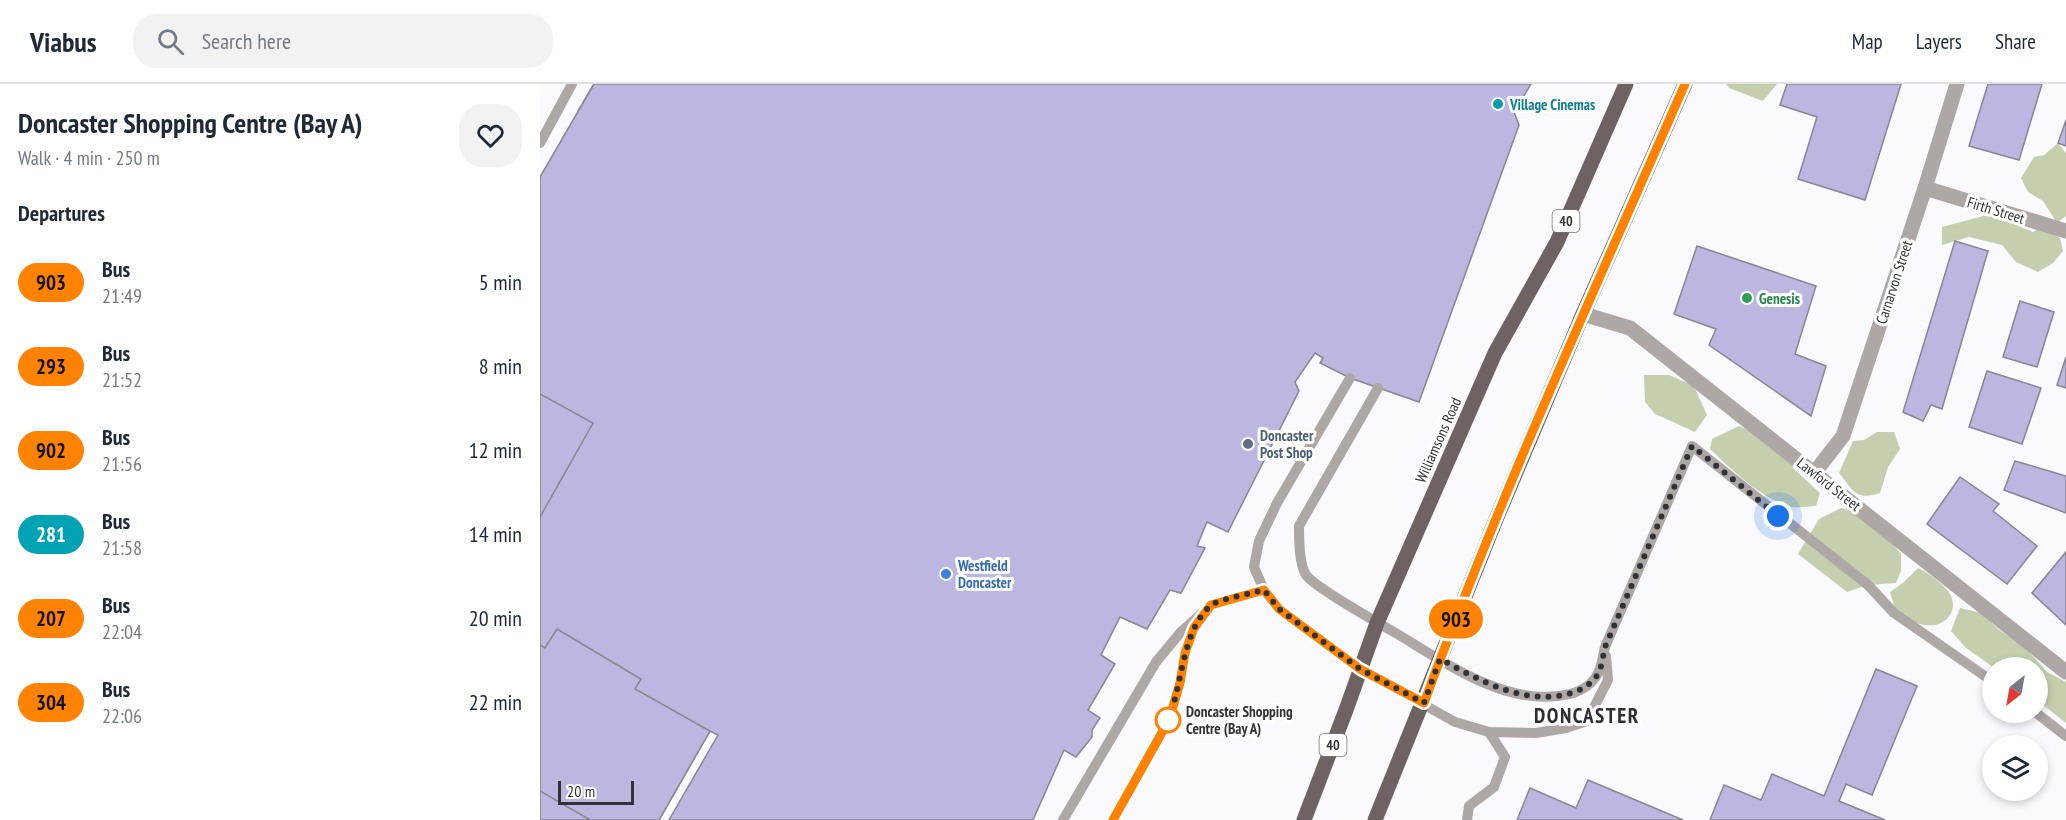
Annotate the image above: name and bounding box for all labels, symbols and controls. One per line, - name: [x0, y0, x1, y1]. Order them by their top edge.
- search box: [133, 14, 553, 68]
- text: Viabus: [30, 23, 97, 60]
- icon: search: [154, 25, 187, 58]
- text: Search here: [202, 27, 291, 55]
- text: Map: [1852, 28, 1883, 55]
- text: Layers: [1916, 28, 1962, 55]
- text: Share: [1995, 28, 2036, 55]
- place label: Village Cinemas: [1509, 95, 1595, 114]
- marker: Village Cinemas: [1491, 97, 1505, 111]
- text: Doncaster Shopping Centre (Bay A): [18, 104, 363, 141]
- button: heart: [459, 104, 522, 167]
- text: Walk · 4 min · 250 m: [18, 145, 160, 171]
- street label: Firth Street: [1965, 192, 2027, 228]
- text: Departures: [18, 199, 105, 227]
- road number: 40: [1552, 210, 1580, 232]
- street label: Carnarvon Street: [1872, 238, 1916, 326]
- text: Bus: [102, 255, 130, 283]
- text: 5 min: [479, 268, 522, 296]
- text: 903: [36, 269, 66, 296]
- text: 21:49: [102, 283, 142, 309]
- place label: Genesis: [1759, 289, 1800, 308]
- marker: Genesis: [1740, 291, 1754, 305]
- text: Bus: [102, 339, 130, 367]
- text: 8 min: [479, 352, 522, 380]
- text: 293: [36, 353, 66, 380]
- text: 21:52: [102, 367, 142, 393]
- street label: Williamsons Road: [1411, 394, 1465, 486]
- text: Bus: [102, 423, 130, 451]
- place label: Doncaster Post Shop: [1260, 426, 1314, 462]
- text: 12 min: [469, 436, 522, 464]
- text: 902: [36, 437, 66, 464]
- marker: Doncaster Post Shop: [1241, 437, 1255, 451]
- text: 21:56: [102, 451, 142, 477]
- street label: Lawford Street: [1793, 453, 1865, 515]
- your location: [1763, 501, 1793, 531]
- text: Bus: [102, 507, 130, 535]
- text: 14 min: [469, 520, 522, 548]
- text: 281: [36, 521, 66, 548]
- text: 21:58: [102, 535, 142, 561]
- place label: Westfield Doncaster: [957, 556, 1012, 592]
- marker: Westfield Doncaster: [939, 567, 953, 581]
- text: Bus: [102, 591, 130, 619]
- line badge: 903: [1422, 600, 1490, 638]
- text: 20 min: [469, 604, 522, 632]
- text: 207: [36, 605, 66, 632]
- text: 903: [1441, 606, 1471, 633]
- text: 22:04: [102, 619, 142, 645]
- north arrow: [1982, 657, 2048, 723]
- map controls: [1982, 657, 2048, 801]
- text: Bus: [102, 675, 130, 703]
- text: 22 min: [469, 688, 522, 716]
- text: 304: [36, 689, 66, 716]
- place label: Doncaster Shopping Centre (Bay A): [1186, 702, 1293, 738]
- district label: DONCASTER: [1534, 702, 1640, 729]
- text: 22:06: [102, 703, 142, 729]
- marker: Doncaster Shopping Centre (Bay A): [1155, 707, 1181, 733]
- road number: 40: [1320, 734, 1346, 756]
- button: layers: [1982, 735, 2048, 801]
- scale bar: [558, 778, 634, 806]
- text: 20 m: [567, 781, 595, 801]

